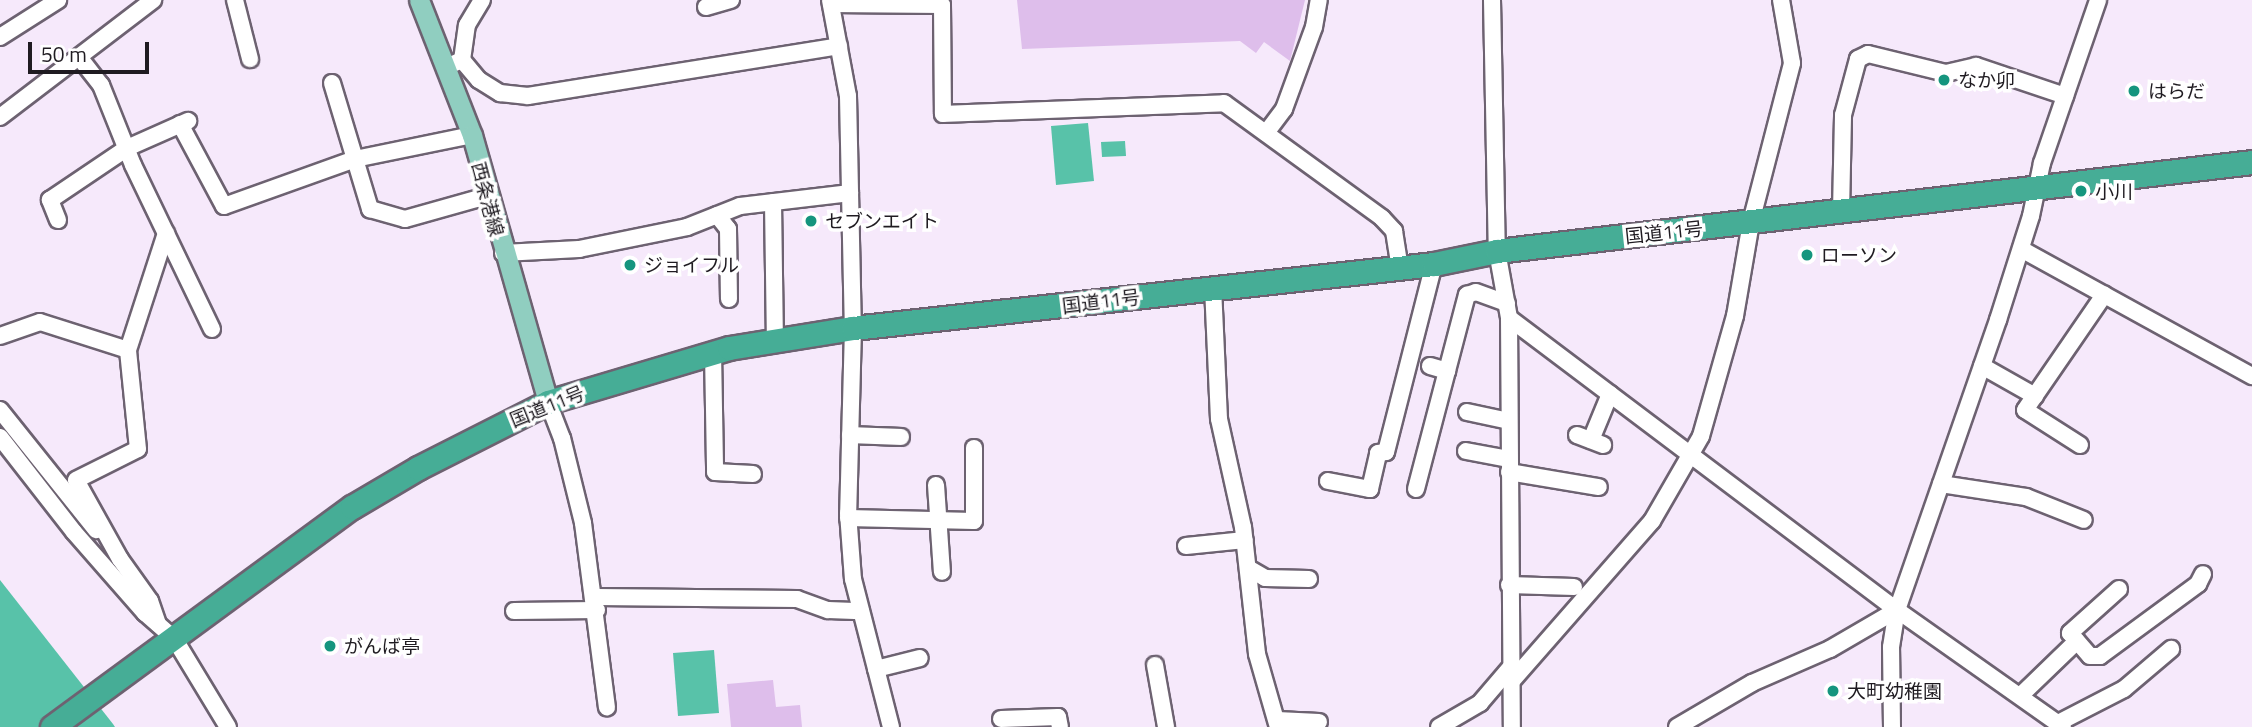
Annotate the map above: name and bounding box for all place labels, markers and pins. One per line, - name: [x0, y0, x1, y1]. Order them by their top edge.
- place label: なか卯: [1958, 69, 2015, 91]
- marker: なか卯: [1936, 72, 1952, 88]
- place label: はらだ: [2148, 80, 2205, 102]
- marker: はらだ: [2126, 83, 2142, 99]
- place label: 小川: [2095, 180, 2133, 202]
- marker: 小川: [2073, 183, 2089, 199]
- place label: セブンエイト: [825, 210, 939, 232]
- marker: セブンエイト: [803, 213, 819, 229]
- place label: ローソン: [1821, 244, 1897, 266]
- marker: ローソン: [1799, 247, 1815, 263]
- place label: ジョイフル: [644, 254, 739, 276]
- marker: ジョイフル: [622, 257, 638, 273]
- place label: がんば亭: [344, 635, 420, 657]
- marker: がんば亭: [322, 638, 338, 654]
- place label: 大町幼稚園: [1847, 680, 1942, 702]
- marker: 大町幼稚園: [1825, 683, 1841, 699]

